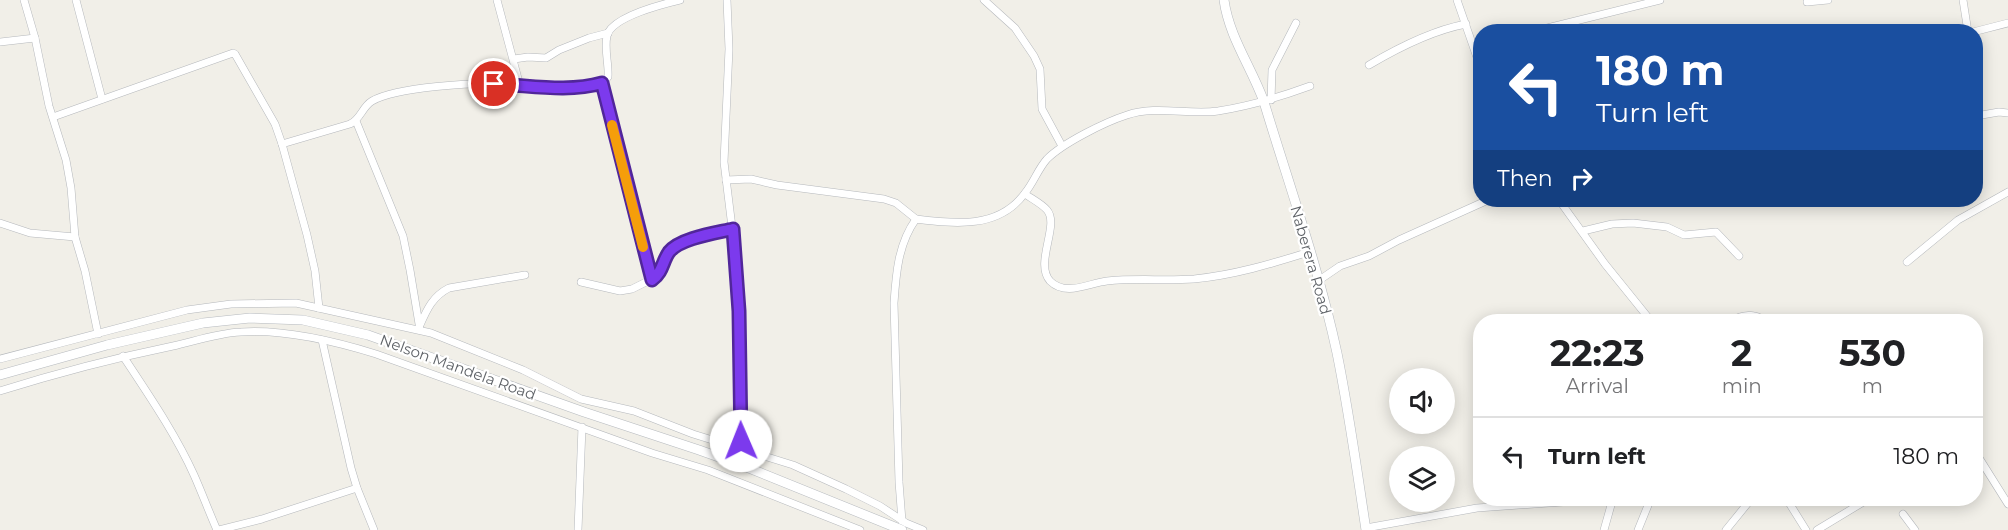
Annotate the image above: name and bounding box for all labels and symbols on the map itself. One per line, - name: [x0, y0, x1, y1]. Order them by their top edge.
- pin: [468, 58, 519, 109]
- street label: Naberera Road: [1286, 203, 1336, 317]
- street label: Nelson Mandela Road: [377, 330, 539, 404]
- position arrow: [709, 409, 773, 473]

